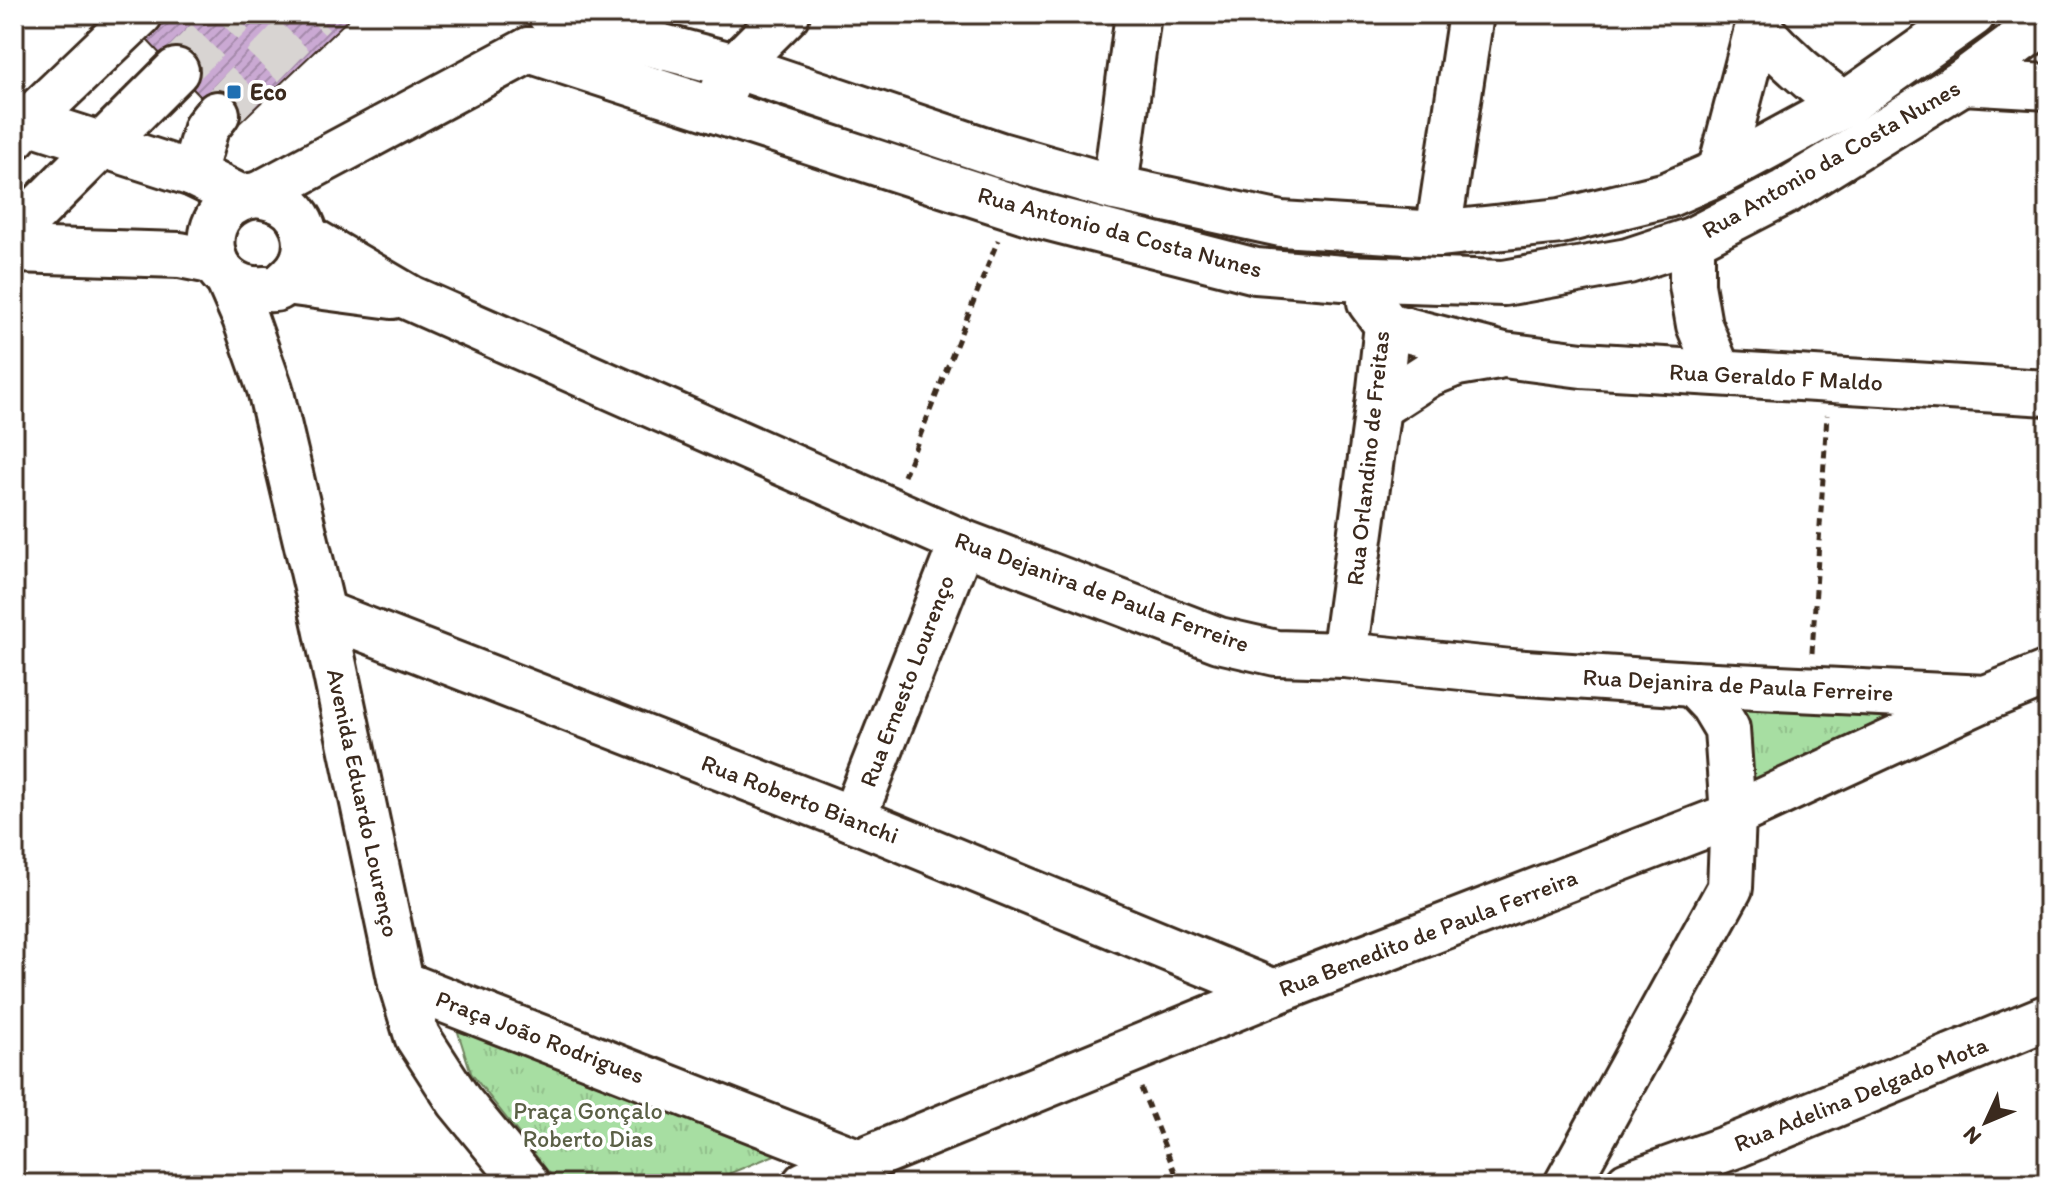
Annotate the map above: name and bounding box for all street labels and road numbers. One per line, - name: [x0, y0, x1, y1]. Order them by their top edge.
- street label: Rua Antonio da Costa Nunes: [1696, 73, 1965, 244]
- street label: Rua Antonio da Costa Nunes: [975, 180, 1266, 283]
- street label: Rua Orlandino de Freitas: [1340, 329, 1395, 587]
- street label: Rua Geraldo F Maldo: [1668, 356, 1884, 397]
- street label: Rua Dejanira de Paula Ferreire: [951, 525, 1253, 658]
- street label: Rua Ernesto Lourenço: [853, 571, 960, 791]
- street label: Rua Dejanira de Paula Ferreire: [1582, 662, 1894, 707]
- street label: Avenida Eduardo Lourenço: [321, 666, 406, 940]
- street label: Rua Roberto Bianchi: [697, 748, 903, 850]
- street label: Rua Benedito de Paula Ferreira: [1275, 862, 1581, 1003]
- street label: Praça João Rodrigues: [432, 983, 648, 1090]
- street label: Rua Adelina Delgado Mota: [1730, 1029, 1992, 1158]

